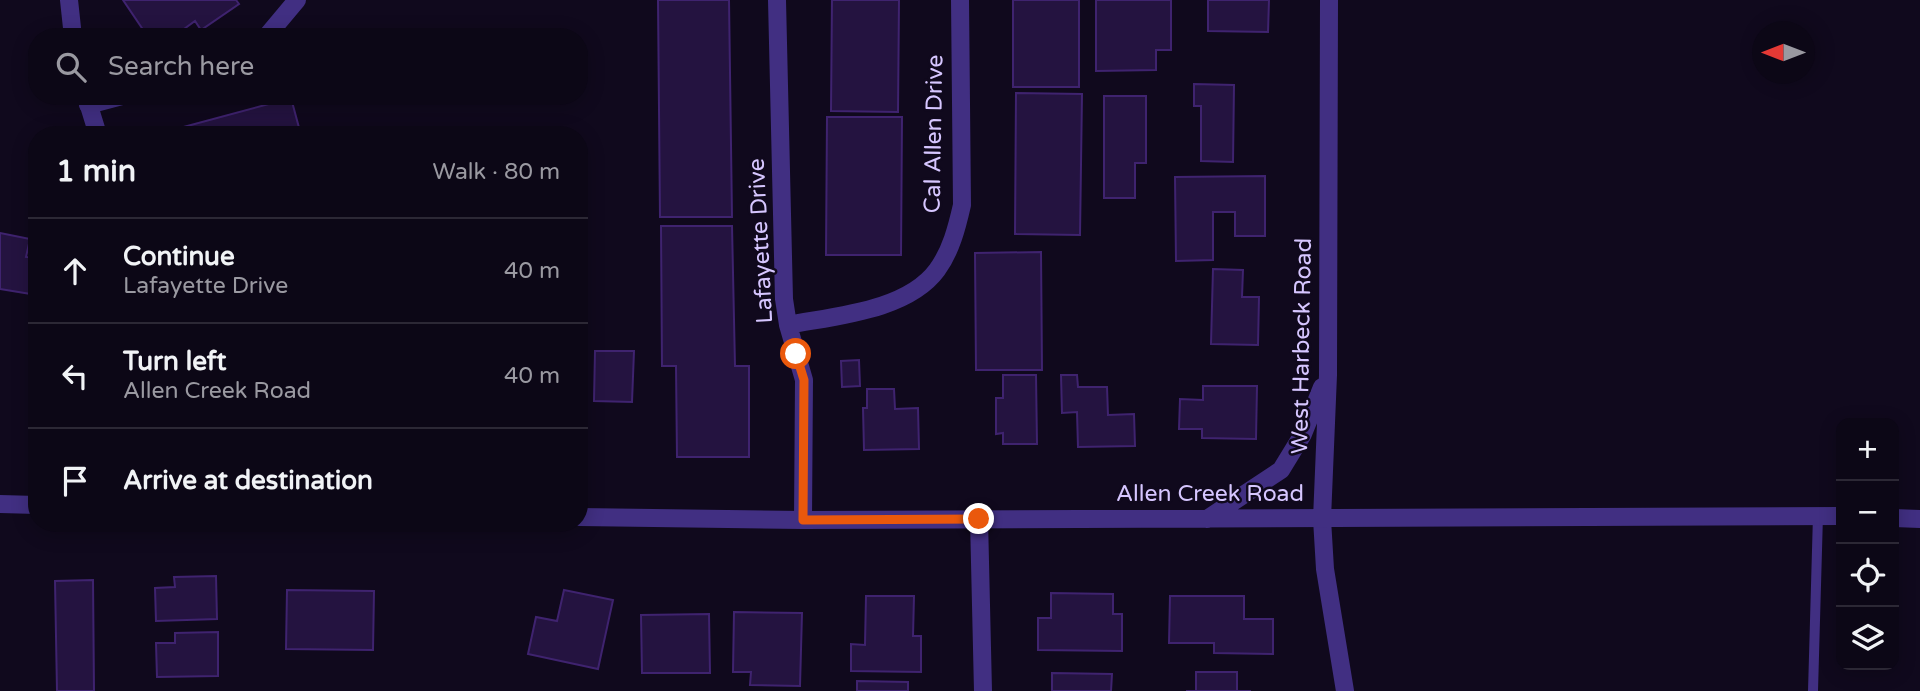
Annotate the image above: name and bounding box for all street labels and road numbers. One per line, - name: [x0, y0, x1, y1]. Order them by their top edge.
- street label: Cal Allen Drive: [919, 54, 949, 214]
- street label: Lafayette Drive: [743, 158, 779, 324]
- street label: West Harbeck Road: [1286, 238, 1318, 454]
- street label: Allen Creek Road: [1116, 480, 1304, 508]

